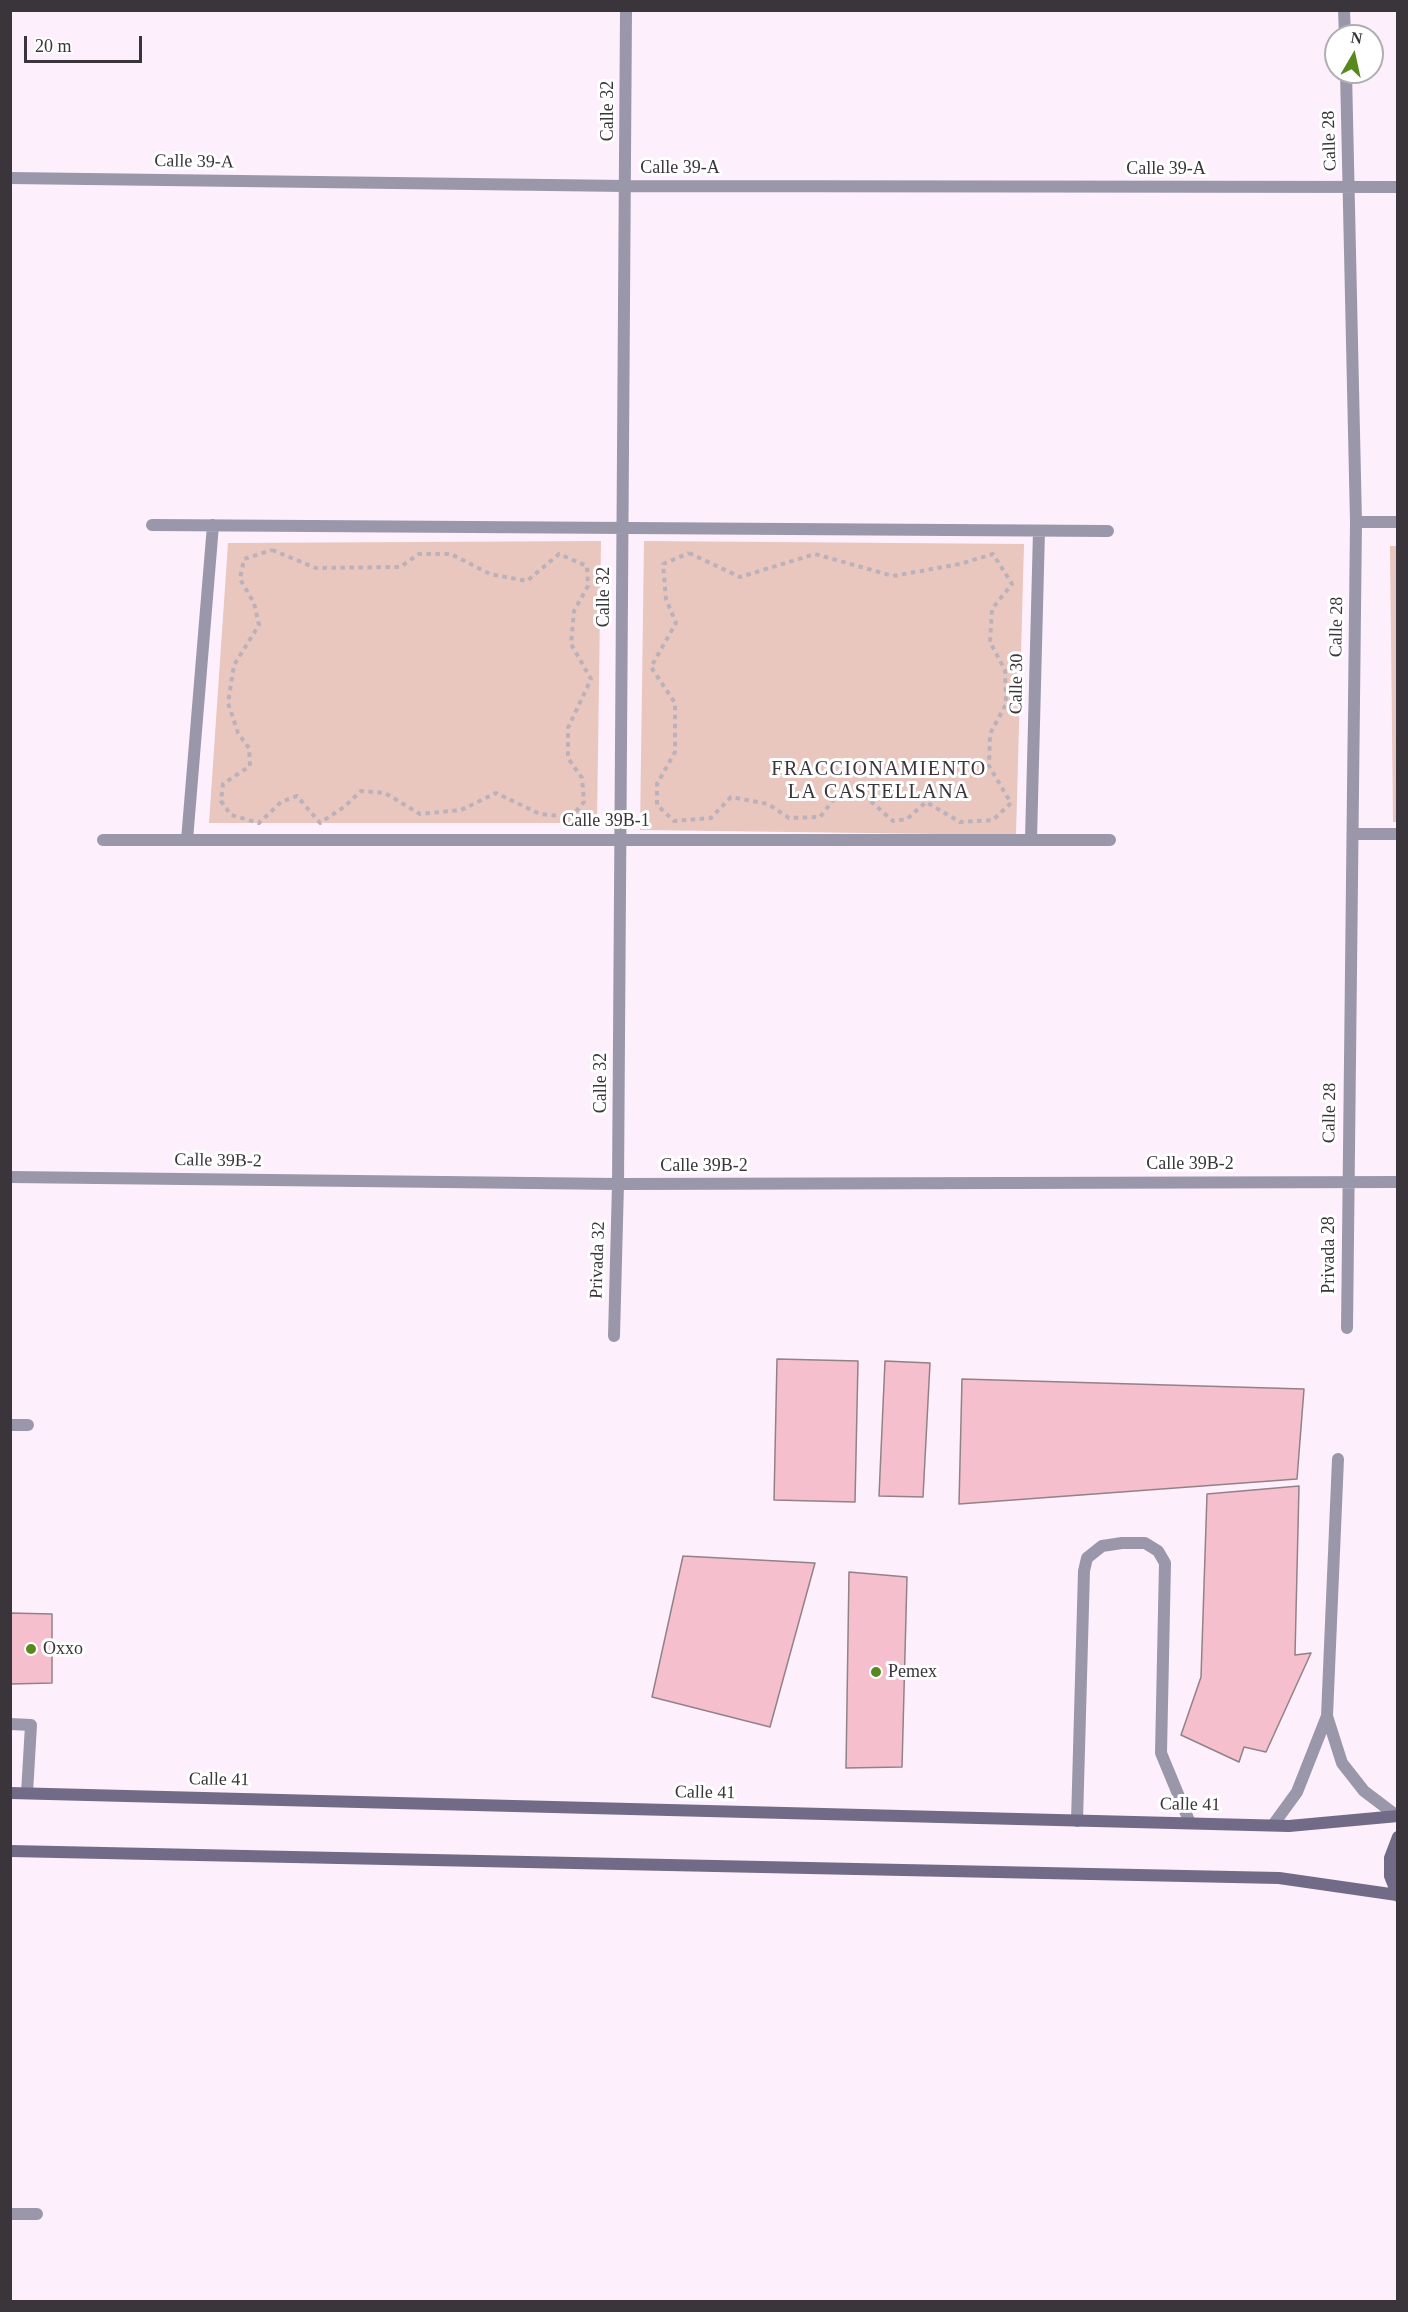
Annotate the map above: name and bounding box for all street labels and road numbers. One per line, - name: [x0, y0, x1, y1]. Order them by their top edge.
- street label: Calle 32: [597, 81, 619, 141]
- street label: Calle 28: [1318, 110, 1342, 172]
- street label: Calle 39-A: [154, 151, 234, 173]
- street label: Calle 39-A: [640, 157, 720, 179]
- street label: Calle 39-A: [1126, 158, 1206, 180]
- street label: Calle 32: [593, 567, 615, 627]
- street label: Calle 28: [1326, 597, 1348, 657]
- street label: Calle 30: [1006, 654, 1028, 714]
- street label: Calle 39B-1: [562, 810, 650, 832]
- street label: Calle 32: [590, 1053, 612, 1113]
- street label: Calle 28: [1319, 1083, 1341, 1143]
- street label: Calle 39B-2: [174, 1149, 262, 1173]
- street label: Calle 39B-2: [1146, 1153, 1234, 1175]
- street label: Calle 39B-2: [660, 1155, 748, 1177]
- street label: Privada 28: [1318, 1216, 1340, 1294]
- street label: Privada 32: [586, 1221, 610, 1299]
- street label: Calle 41: [189, 1769, 249, 1791]
- street label: Calle 41: [675, 1782, 735, 1804]
- street label: Calle 41: [1160, 1794, 1220, 1816]

